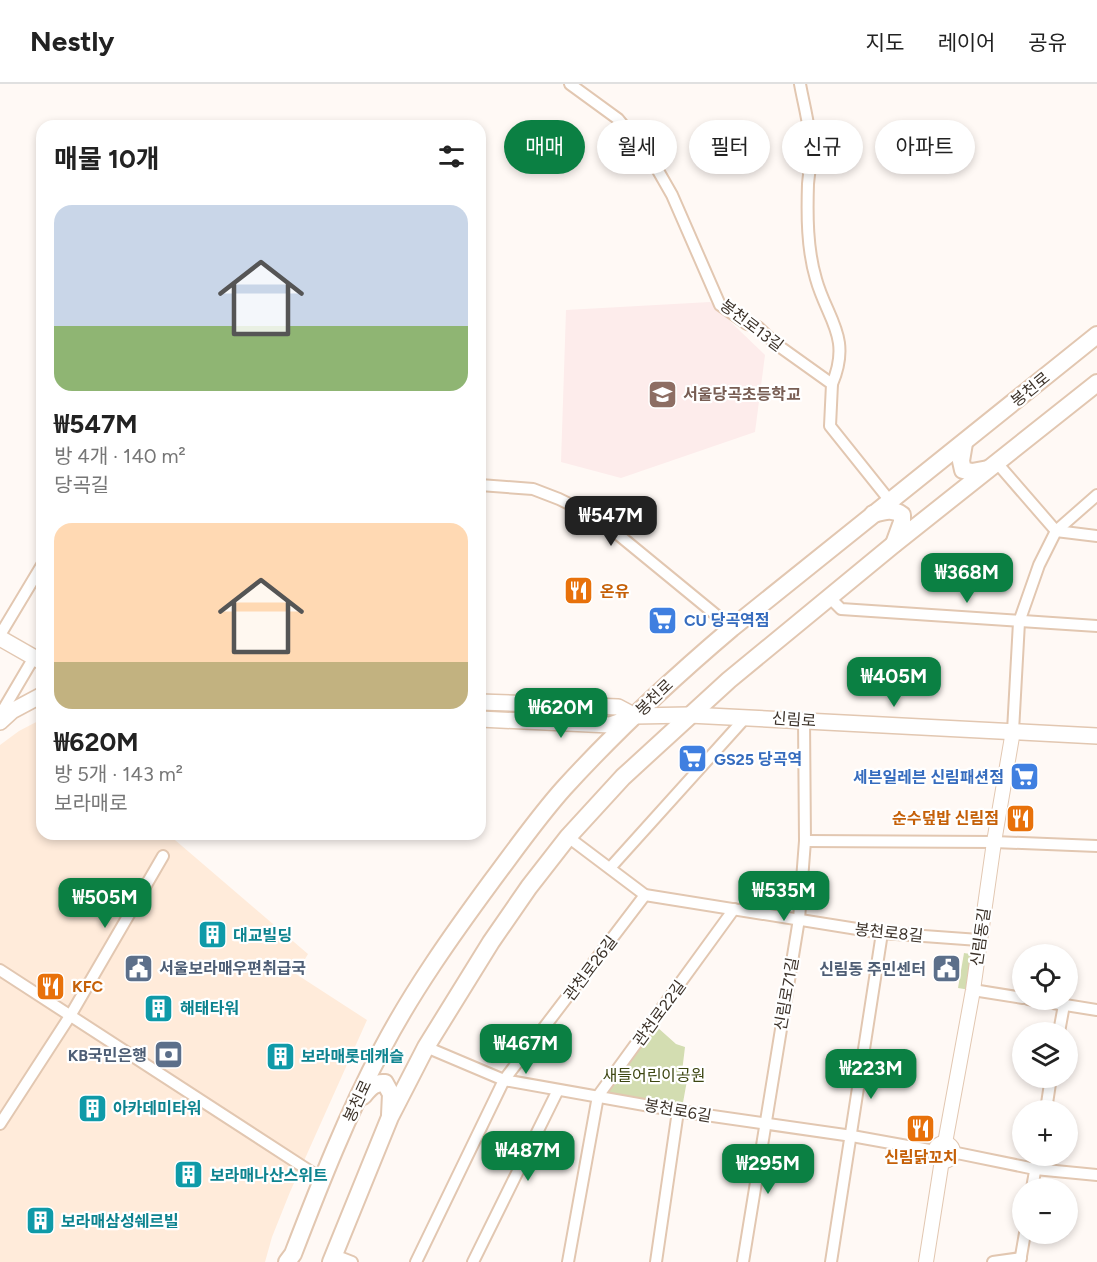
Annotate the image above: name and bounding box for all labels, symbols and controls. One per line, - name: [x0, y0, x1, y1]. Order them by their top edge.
- text: Nestly: [30, 24, 114, 58]
- text: 지도: [866, 30, 904, 55]
- text: 레이어: [937, 30, 995, 55]
- text: 공유: [1028, 30, 1067, 55]
- chip: 매매: [504, 120, 585, 174]
- chip: 월세: [597, 120, 677, 174]
- chip: 필터: [689, 120, 770, 174]
- chip: 신규: [782, 120, 863, 174]
- chip: 아파트: [875, 120, 975, 174]
- icon: filters: [435, 140, 468, 173]
- text: 매물 10개: [54, 143, 160, 175]
- icon: home: [207, 244, 315, 352]
- street label: 봉천로13길: [716, 295, 787, 355]
- street label: 봉천로: [1007, 368, 1054, 411]
- school or university icon: 서울당곡초등학교: [646, 378, 678, 410]
- place label: 서울당곡초등학교: [683, 385, 801, 404]
- text: ₩547M: [54, 408, 138, 440]
- text: 방 4개 · 140 m²: [54, 444, 186, 468]
- text: 당곡길: [54, 473, 109, 497]
- pin: ₩547M: [569, 496, 653, 547]
- text: ₩547M: [579, 503, 643, 527]
- pin: ₩368M: [925, 553, 1009, 604]
- text: ₩368M: [935, 560, 999, 584]
- icon: home: [207, 562, 315, 670]
- restaurant icon: 온유: [563, 575, 595, 607]
- place label: 온유: [600, 582, 630, 601]
- supermarket icon: CU 당곡역점: [647, 604, 679, 636]
- place label: CU 당곡역점: [684, 611, 770, 630]
- pin: ₩405M: [852, 657, 936, 708]
- text: ₩405M: [861, 664, 927, 688]
- street label: 봉천로: [632, 675, 677, 720]
- pin: ₩620M: [519, 688, 603, 739]
- text: ₩620M: [528, 695, 594, 719]
- street label: 신림로: [771, 708, 817, 731]
- text: ₩620M: [54, 726, 139, 758]
- supermarket icon: GS25 당곡역: [677, 743, 709, 775]
- place label: GS25 당곡역: [714, 750, 802, 769]
- supermarket icon: 세븐일레븐 신림패션점: [1009, 761, 1041, 793]
- text: 방 5개 · 143 m²: [54, 762, 183, 786]
- place label: 세븐일레븐 신림패션점: [853, 768, 1004, 787]
- text: 보라매로: [54, 791, 128, 815]
- restaurant icon: 순수덮밥 신림점: [1004, 802, 1036, 834]
- place label: 순수덮밥 신림점: [892, 809, 999, 828]
- pin: ₩535M: [742, 871, 826, 922]
- pin: ₩505M: [63, 878, 147, 929]
- text: ₩535M: [752, 878, 816, 902]
- text: ₩505M: [72, 885, 138, 909]
- street label: 신림동길: [967, 907, 994, 968]
- building icon: 대교빌딩: [196, 919, 228, 951]
- street label: 봉천로8길: [854, 919, 924, 946]
- place label: 대교빌딩: [233, 926, 292, 945]
- street label: 관천로26길: [560, 932, 621, 1005]
- map controls: [1012, 944, 1078, 1244]
- button: locate: [1012, 944, 1078, 1010]
- public building icon: 서울보라매우편취급국: [122, 952, 154, 984]
- public building icon: 신림동 주민센터: [931, 953, 963, 985]
- street label: 신림로71길: [771, 956, 802, 1032]
- place label: 서울보라매우편취급국: [159, 959, 306, 978]
- place label: 신림동 주민센터: [819, 960, 926, 979]
- restaurant icon: KFC: [35, 970, 67, 1002]
- place label: KFC: [72, 977, 104, 996]
- street label: 관천로22길: [629, 977, 690, 1050]
- building icon: 해태타워: [143, 992, 175, 1024]
- place label: 해태타워: [180, 999, 239, 1018]
- button: layers: [1012, 1022, 1078, 1088]
- pin: ₩467M: [484, 1024, 568, 1075]
- text: ₩467M: [494, 1031, 558, 1055]
- bank icon: KB국민은행: [152, 1039, 184, 1071]
- building icon: 보라매롯데캐슬: [264, 1040, 296, 1072]
- place label: KB국민은행: [68, 1046, 147, 1065]
- place label: 보라매롯데캐슬: [301, 1047, 404, 1066]
- pin: ₩223M: [829, 1049, 913, 1100]
- text: ₩223M: [839, 1056, 903, 1080]
- park label: 새들어린이공원: [602, 1066, 706, 1085]
- street label: 봉천로: [340, 1077, 376, 1125]
- building icon: 아카데미타워: [76, 1092, 108, 1124]
- street label: 봉천로6길: [643, 1095, 713, 1126]
- place label: 아카데미타워: [113, 1099, 201, 1118]
- button: +: [1012, 1100, 1078, 1166]
- restaurant icon: 신림닭꼬치: [905, 1113, 937, 1145]
- pin: ₩487M: [486, 1131, 570, 1182]
- text: ₩487M: [496, 1138, 560, 1162]
- pin: ₩295M: [726, 1144, 810, 1195]
- place label: 신림닭꼬치: [884, 1148, 958, 1167]
- text: ₩295M: [736, 1151, 800, 1175]
- building icon: 보라매나산스위트: [173, 1159, 205, 1191]
- place label: 보라매나산스위트: [210, 1166, 328, 1185]
- button: −: [1012, 1178, 1078, 1244]
- building icon: 보라매삼성쉐르빌: [24, 1205, 56, 1237]
- place label: 보라매삼성쉐르빌: [61, 1212, 179, 1231]

